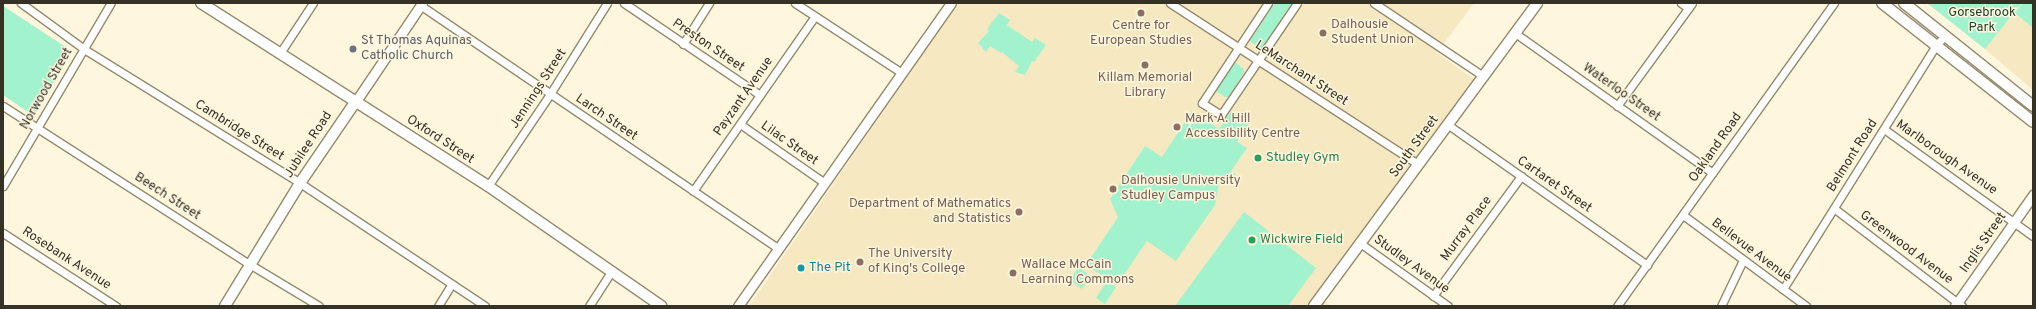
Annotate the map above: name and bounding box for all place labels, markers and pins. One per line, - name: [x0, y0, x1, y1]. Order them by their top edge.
- marker: Centre for European Studies: [1136, 8, 1146, 18]
- place label: Dalhousie Student Union: [1331, 18, 1414, 49]
- place label: Centre for European Studies: [1090, 19, 1192, 50]
- marker: Dalhousie Student Union: [1318, 28, 1328, 38]
- place label: St Thomas Aquinas Catholic Church: [361, 34, 473, 65]
- marker: St Thomas Aquinas Catholic Church: [348, 44, 358, 54]
- marker: Killam Memorial Library: [1140, 60, 1150, 70]
- place label: Killam Memorial Library: [1098, 71, 1192, 102]
- place label: Mark A. Hill Accessibility Centre: [1185, 112, 1300, 143]
- marker: Mark A. Hill Accessibility Centre: [1172, 122, 1182, 132]
- place label: Studley Gym: [1266, 150, 1340, 166]
- marker: Studley Gym: [1253, 153, 1263, 163]
- place label: Dalhousie University Studley Campus: [1121, 174, 1241, 205]
- marker: Dalhousie University Studley Campus: [1108, 184, 1118, 194]
- place label: Department of Mathematics and Statistics: [849, 197, 1011, 228]
- marker: Department of Mathematics and Statistics: [1014, 207, 1024, 217]
- place label: Wickwire Field: [1260, 232, 1343, 248]
- marker: Wickwire Field: [1247, 235, 1257, 245]
- place label: The University of King's College: [868, 247, 965, 278]
- marker: The University of King's College: [855, 257, 865, 267]
- place label: Wallace McCain Learning Commons: [1021, 258, 1134, 289]
- place label: The Pit: [809, 260, 851, 276]
- marker: The Pit: [796, 263, 806, 273]
- marker: Wallace McCain Learning Commons: [1008, 268, 1018, 278]

